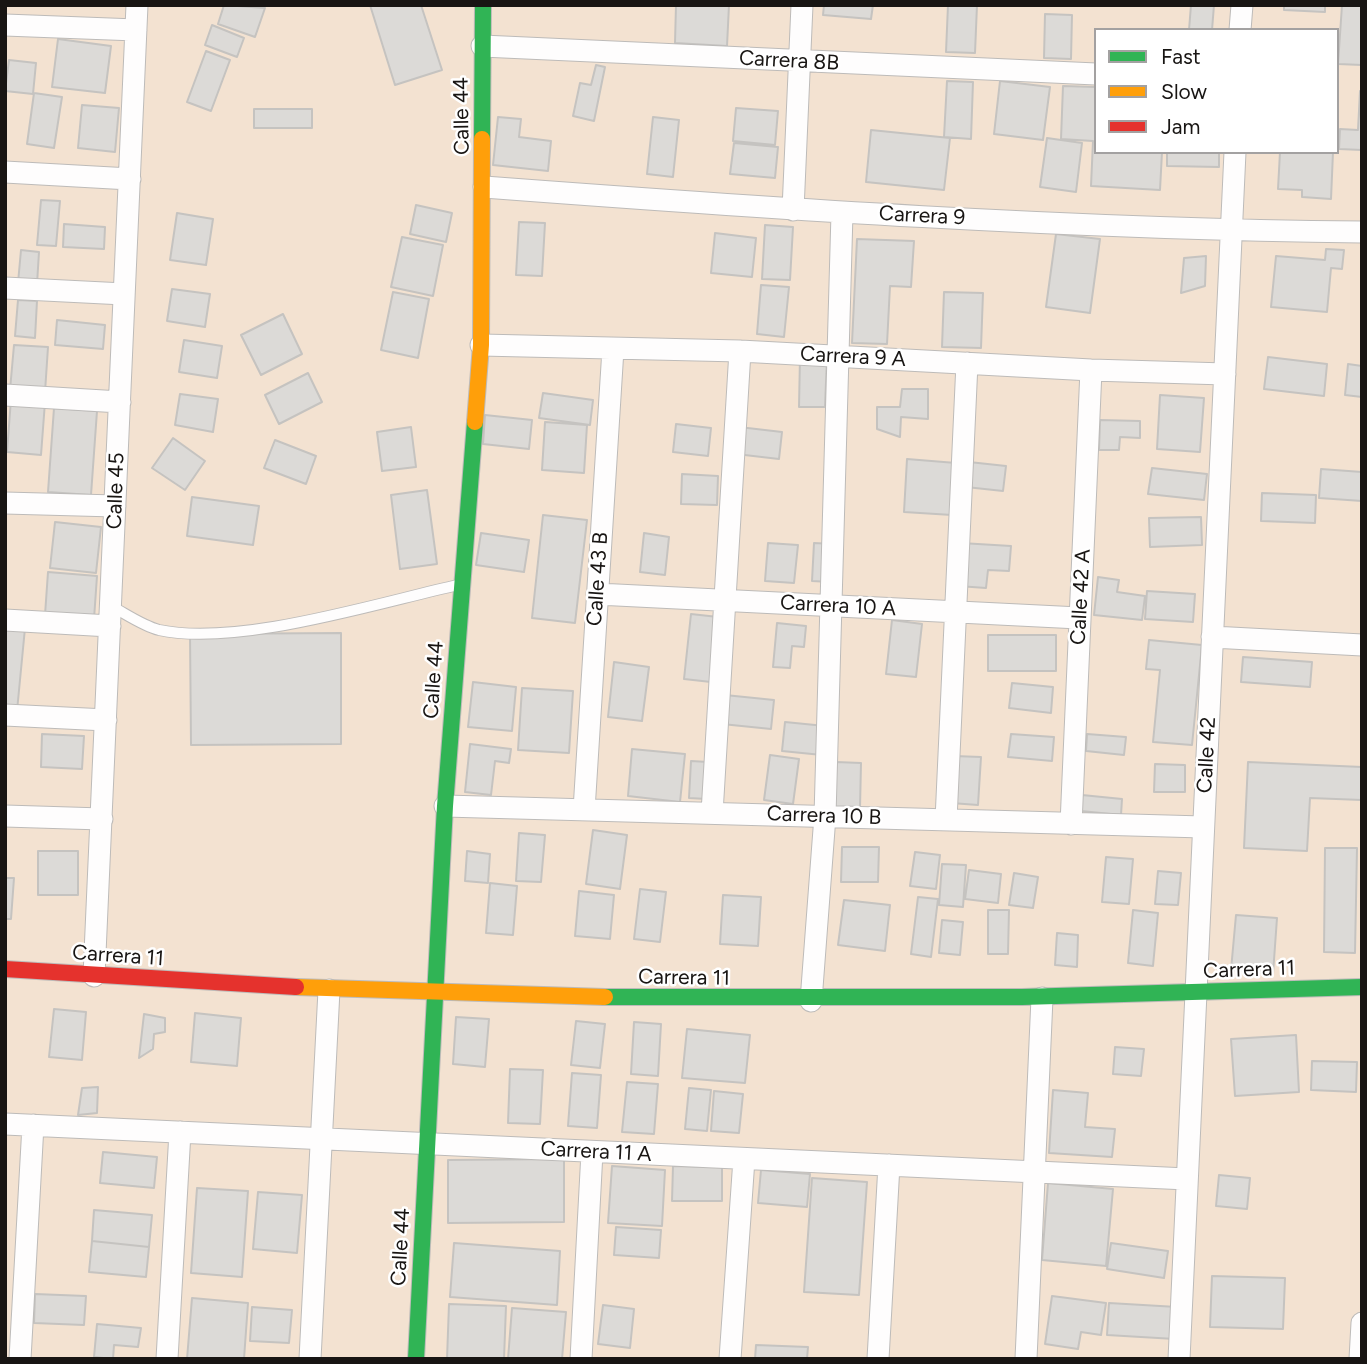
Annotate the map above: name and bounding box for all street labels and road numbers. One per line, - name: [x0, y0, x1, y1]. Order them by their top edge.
- street label: Carrera 8B: [738, 46, 840, 76]
- street label: Calle 44: [449, 77, 475, 155]
- street label: Carrera 9: [878, 201, 966, 231]
- street label: Carrera 9 A: [800, 342, 906, 372]
- street label: Calle 45: [102, 452, 130, 530]
- street label: Calle 43 B: [582, 531, 614, 627]
- street label: Calle 42 A: [1066, 548, 1096, 646]
- street label: Carrera 10 A: [779, 590, 897, 622]
- street label: Calle 44: [419, 640, 449, 720]
- street label: Calle 42: [1192, 716, 1222, 794]
- street label: Carrera 10 B: [766, 801, 882, 831]
- street label: Carrera 11: [71, 940, 165, 972]
- street label: Carrera 11: [1203, 956, 1295, 984]
- street label: Carrera 11: [638, 965, 730, 991]
- street label: Carrera 11 A: [540, 1137, 652, 1167]
- street label: Calle 44: [386, 1207, 416, 1287]

